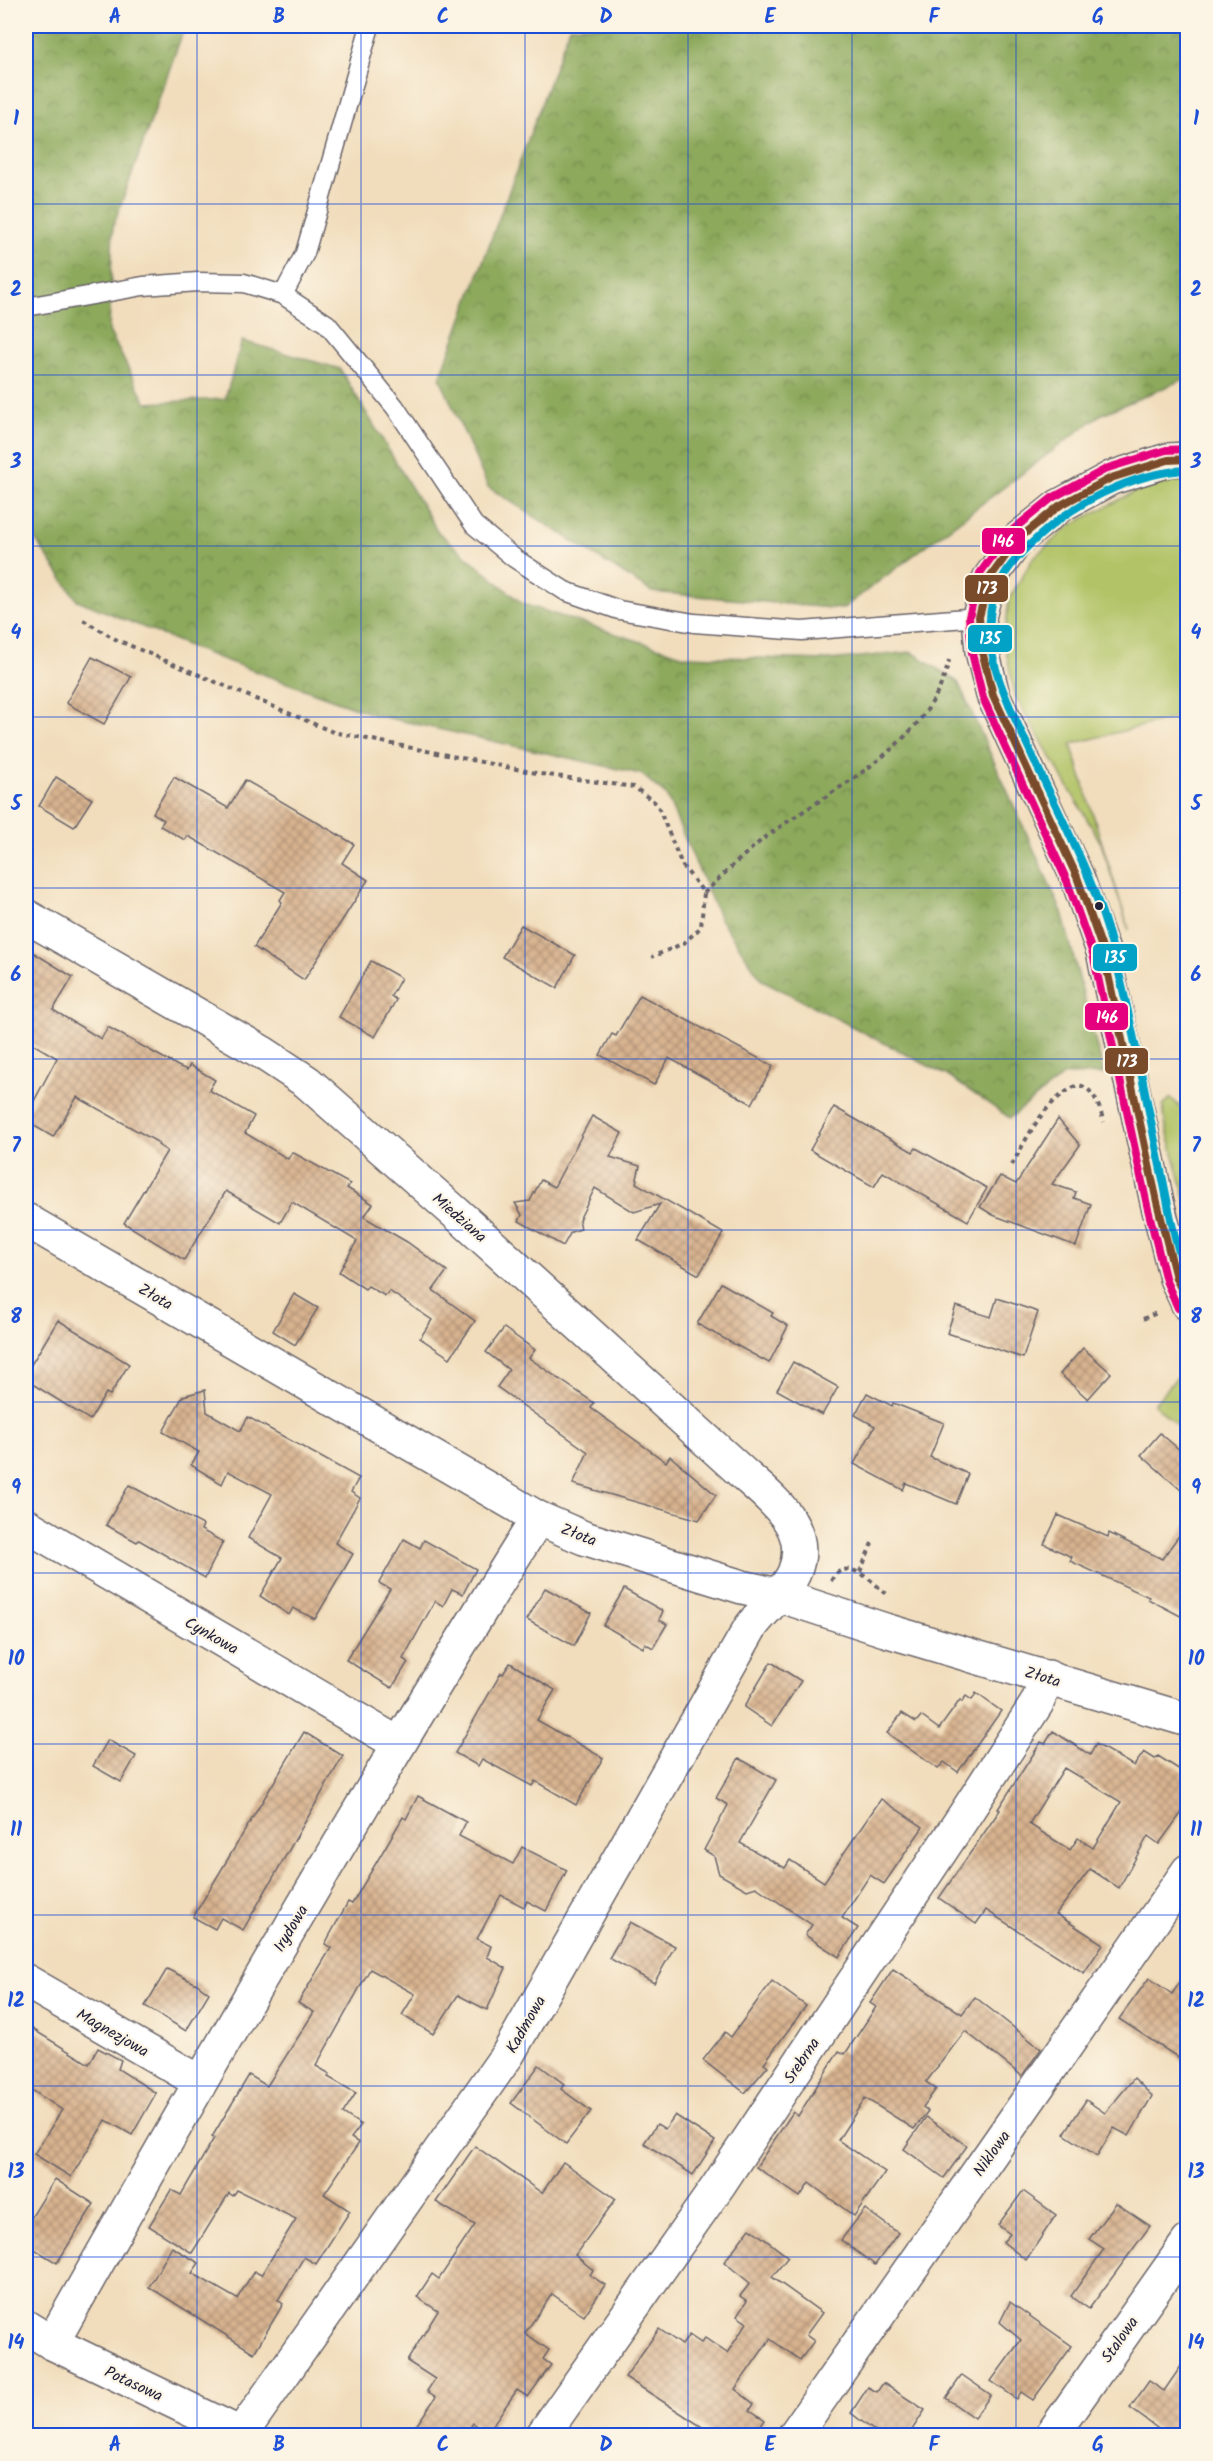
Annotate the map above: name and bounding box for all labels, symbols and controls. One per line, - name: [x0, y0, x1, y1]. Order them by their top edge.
- text: A: [109, 2, 121, 34]
- text: B: [273, 2, 285, 34]
- text: C: [437, 2, 449, 34]
- text: D: [599, 2, 613, 34]
- text: E: [764, 2, 776, 34]
- text: F: [929, 2, 941, 34]
- text: G: [1092, 2, 1104, 34]
- text: 1: [13, 104, 19, 136]
- text: 1: [1193, 104, 1199, 136]
- text: 2: [10, 275, 22, 307]
- text: 2: [1190, 275, 1202, 307]
- text: 3: [10, 447, 22, 479]
- text: 3: [1190, 447, 1202, 479]
- line badge: 146: [981, 527, 1026, 555]
- text: 146: [992, 530, 1014, 555]
- line badge: 173: [964, 574, 1009, 603]
- text: 173: [976, 577, 998, 602]
- text: 4: [11, 618, 22, 650]
- text: 4: [1191, 618, 1202, 650]
- line badge: 135: [967, 624, 1013, 653]
- text: 135: [979, 627, 1003, 652]
- text: 5: [10, 789, 23, 821]
- text: 5: [1190, 789, 1203, 821]
- unlabelled marker: [1093, 900, 1105, 912]
- line badge: 135: [1092, 943, 1138, 972]
- text: 135: [1104, 946, 1128, 971]
- text: 6: [11, 960, 22, 992]
- text: 6: [1191, 960, 1202, 992]
- line badge: 146: [1084, 1002, 1129, 1031]
- text: 146: [1096, 1006, 1118, 1031]
- line badge: 173: [1104, 1047, 1149, 1075]
- text: 173: [1116, 1050, 1138, 1075]
- text: 7: [11, 1131, 21, 1163]
- text: 7: [1191, 1131, 1201, 1163]
- street label: Miedziana: [426, 1187, 492, 1249]
- street label: Złota: [133, 1277, 177, 1317]
- text: 8: [10, 1302, 22, 1334]
- text: 8: [1190, 1302, 1202, 1334]
- text: 9: [11, 1473, 21, 1505]
- text: 9: [1191, 1473, 1201, 1505]
- street label: Złota: [557, 1517, 600, 1554]
- street label: Cynkowa: [180, 1611, 243, 1662]
- text: 10: [8, 1644, 25, 1676]
- text: 10: [1188, 1644, 1205, 1676]
- street label: Złota: [1021, 1660, 1064, 1695]
- text: 11: [10, 1815, 22, 1847]
- text: 11: [1190, 1815, 1202, 1847]
- street label: Irydowa: [267, 1900, 315, 1957]
- text: 12: [7, 1986, 25, 2018]
- text: 12: [1187, 1986, 1205, 2018]
- street label: Kadmowa: [500, 1991, 553, 2058]
- street label: Magnezjowa: [71, 2002, 153, 2064]
- street label: Srebrna: [778, 2033, 827, 2089]
- street label: Niklowa: [967, 2126, 1017, 2182]
- text: 13: [8, 2157, 25, 2189]
- text: 13: [1188, 2157, 1205, 2189]
- street label: Stalowa: [1095, 2312, 1145, 2368]
- text: 14: [8, 2328, 25, 2360]
- text: 14: [1188, 2328, 1205, 2360]
- street label: Potasowa: [100, 2360, 167, 2409]
- text: A: [109, 2430, 121, 2461]
- text: B: [273, 2430, 285, 2461]
- text: C: [437, 2430, 449, 2461]
- text: D: [599, 2430, 613, 2461]
- text: E: [764, 2430, 776, 2461]
- text: F: [929, 2430, 941, 2461]
- text: G: [1092, 2430, 1104, 2461]

